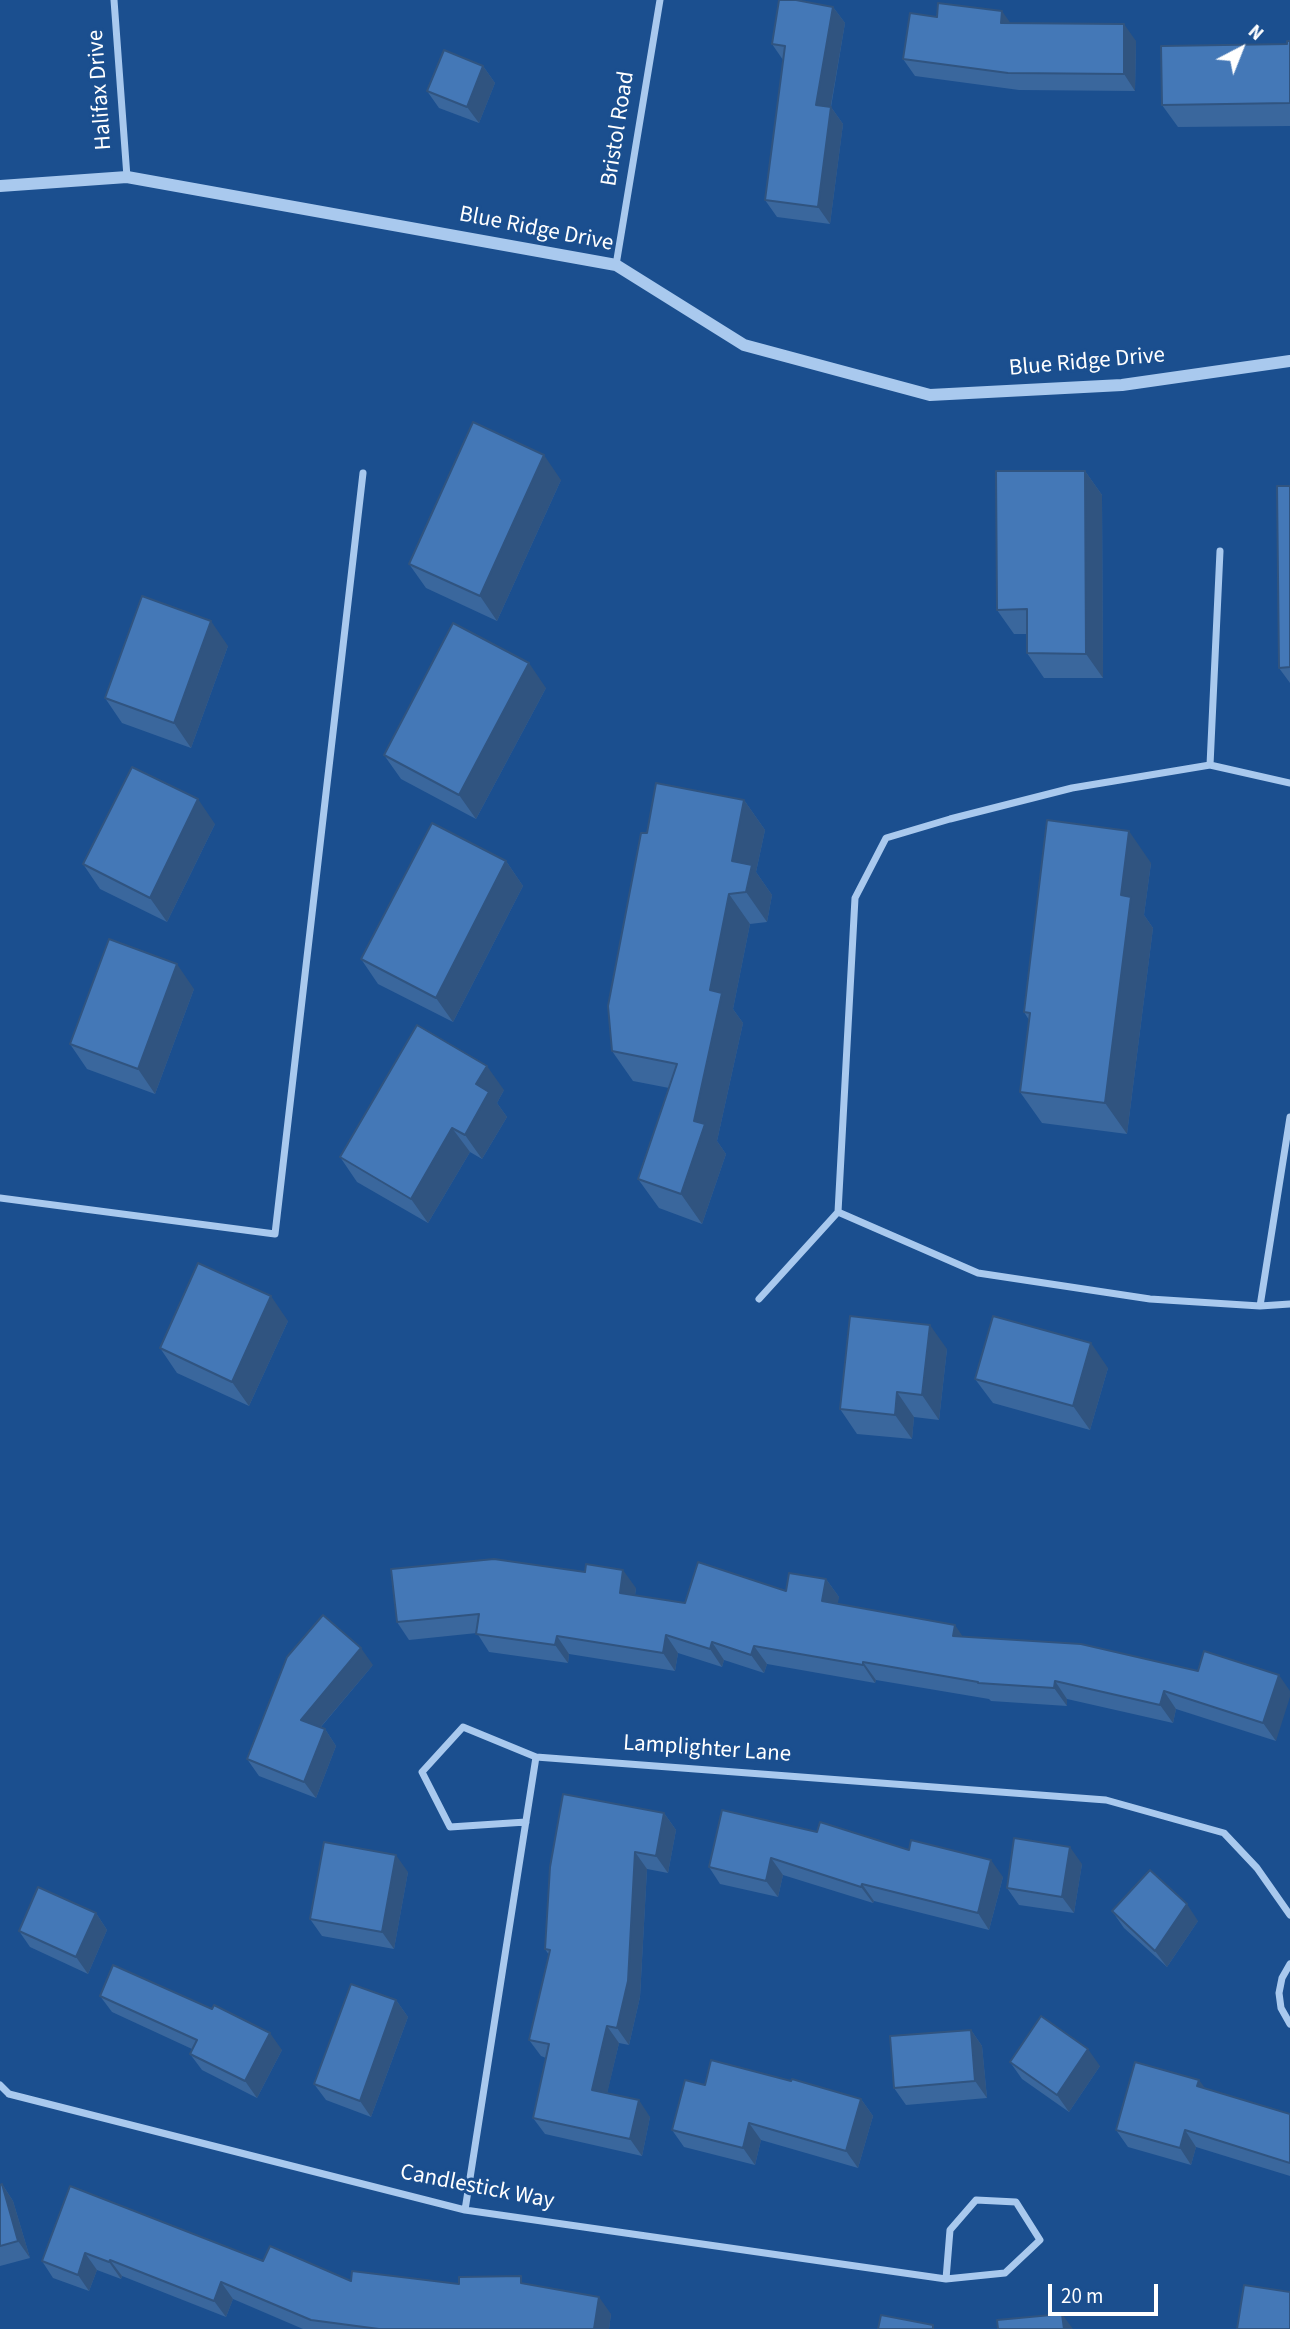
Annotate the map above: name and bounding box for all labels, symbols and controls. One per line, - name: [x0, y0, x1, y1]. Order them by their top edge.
- north arrow: [1206, 14, 1276, 84]
- text: N: [1242, 19, 1269, 47]
- street label: Halifax Drive: [83, 29, 119, 151]
- street label: Bristol Road: [596, 70, 642, 188]
- street label: Blue Ridge Drive: [457, 202, 615, 258]
- street label: Blue Ridge Drive: [1008, 342, 1166, 384]
- street label: Lamplighter Lane: [622, 1730, 792, 1770]
- street label: Candlestick Way: [398, 2160, 556, 2216]
- scale bar: [1052, 2270, 1162, 2314]
- text: 20 m: [1061, 2281, 1103, 2311]

